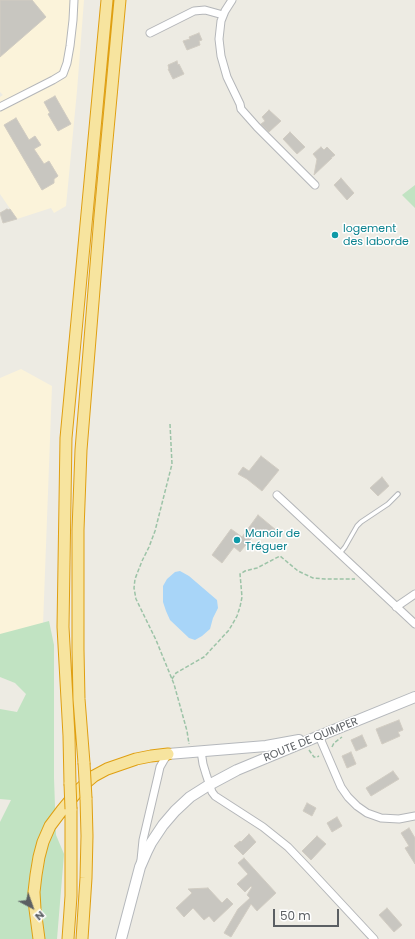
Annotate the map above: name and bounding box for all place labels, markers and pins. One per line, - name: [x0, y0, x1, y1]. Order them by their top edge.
- place label: logement des laborde: [343, 222, 409, 248]
- marker: logement des laborde: [330, 230, 340, 240]
- place label: Manoir de Tréguer: [245, 527, 300, 553]
- marker: Manoir de Tréguer: [232, 535, 242, 545]

